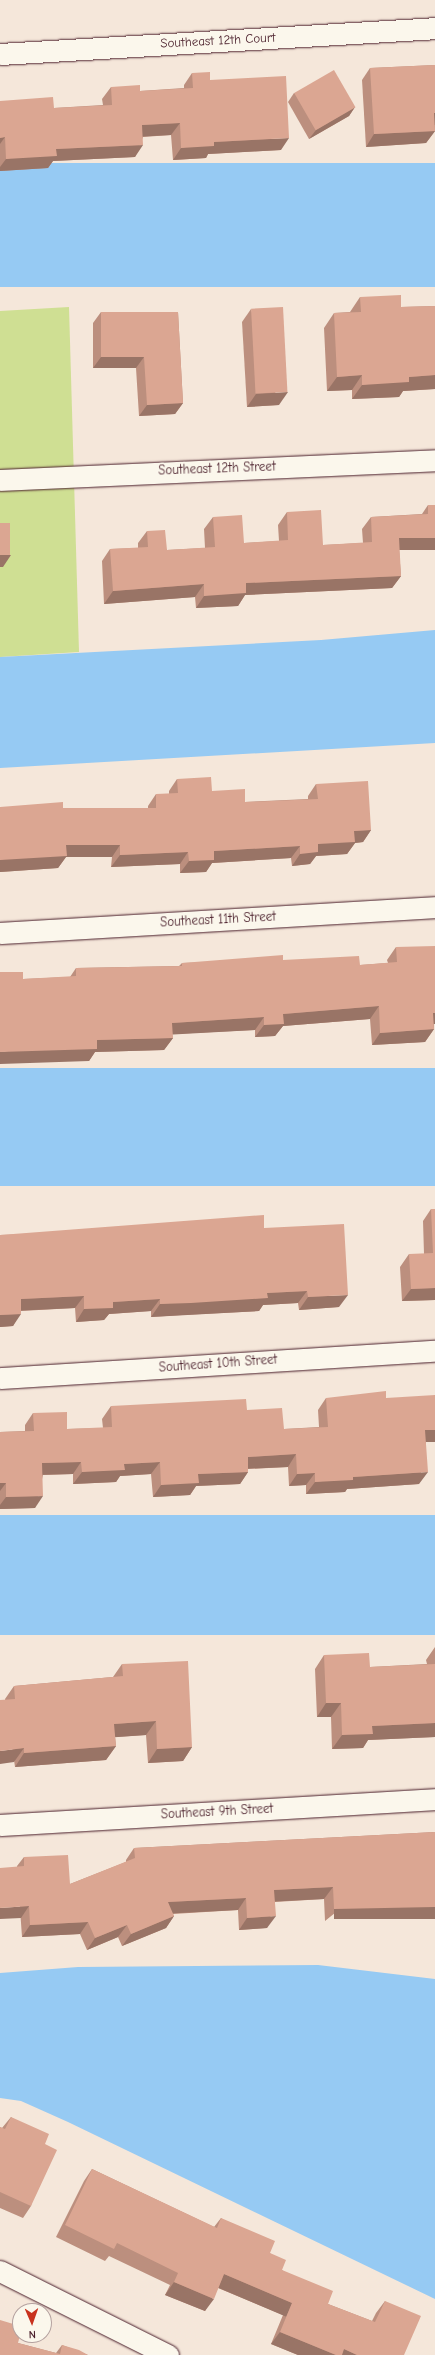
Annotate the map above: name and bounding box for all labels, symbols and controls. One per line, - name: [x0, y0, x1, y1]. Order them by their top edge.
- street label: Southeast 12th Court: [160, 30, 276, 52]
- street label: Southeast 12th Street: [158, 459, 276, 479]
- street label: Southeast 11th Street: [160, 909, 276, 931]
- street label: Southeast 10th Street: [158, 1352, 278, 1376]
- street label: Southeast 9th Street: [160, 1801, 274, 1823]
- north arrow: [12, 2303, 52, 2343]
- text: N: [29, 2328, 36, 2341]

